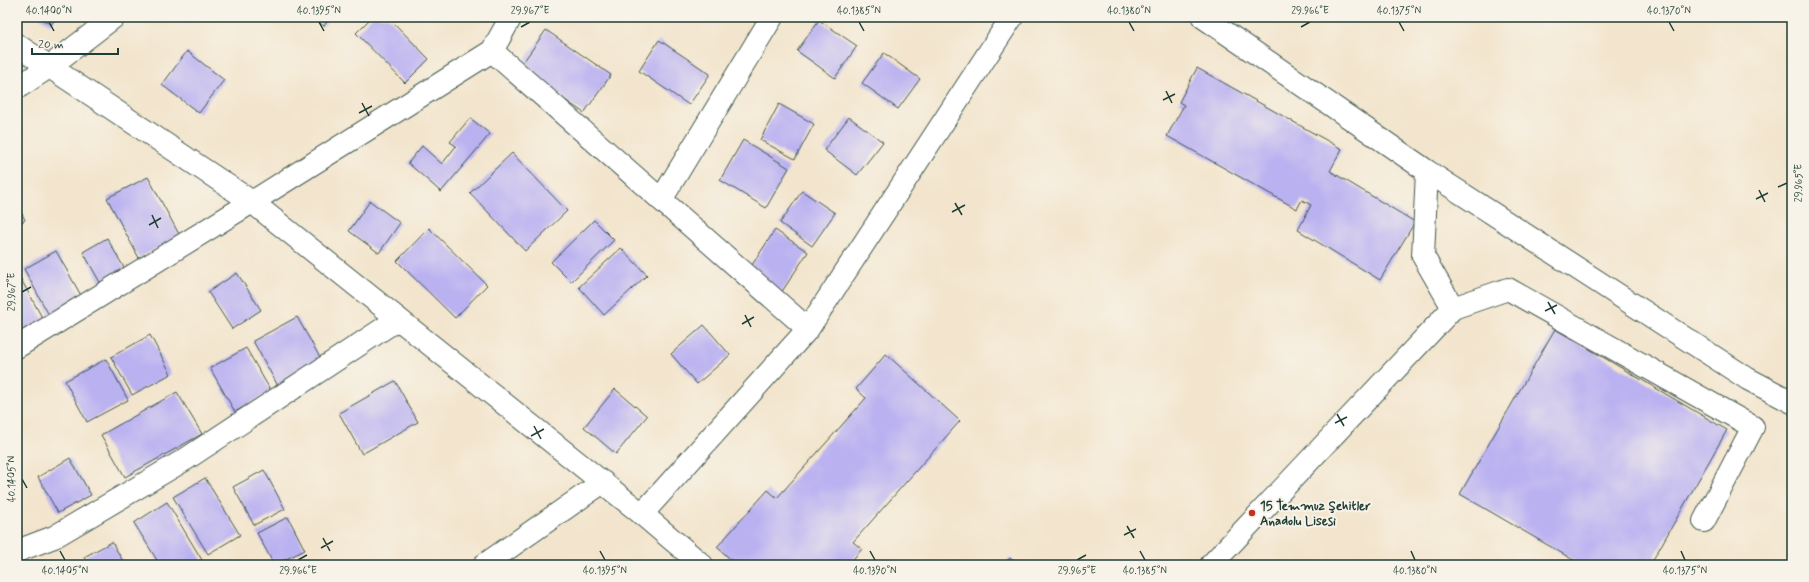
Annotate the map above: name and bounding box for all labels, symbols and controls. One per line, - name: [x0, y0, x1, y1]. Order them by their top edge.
- text: 40.1400°N: [26, 4, 72, 18]
- text: 40.1395°N: [297, 4, 341, 18]
- text: 29.967°E: [511, 4, 549, 18]
- text: 40.1385°N: [837, 4, 881, 18]
- text: 40.1380°N: [1107, 4, 1151, 18]
- text: 29.966°E: [1291, 4, 1329, 18]
- text: 40.1375°N: [1377, 4, 1421, 18]
- text: 40.1370°N: [1647, 4, 1691, 18]
- scale bar: [32, 30, 118, 56]
- text: 20 m: [38, 37, 64, 53]
- text: 29.965°E: [1792, 164, 1806, 202]
- text: 29.967°E: [5, 273, 19, 311]
- text: 40.1405°N: [5, 455, 19, 502]
- place label: 15 Temmuz Şehitler Anadolu Lisesi: [1260, 498, 1371, 530]
- marker: 15 Temmuz Şehitler Anadolu Lisesi: [1247, 508, 1257, 518]
- text: 40.1405°N: [42, 564, 89, 578]
- text: 29.966°E: [279, 564, 317, 578]
- text: 40.1395°N: [583, 564, 627, 578]
- text: 40.1390°N: [853, 564, 897, 578]
- text: 29.965°E: [1058, 564, 1096, 578]
- text: 40.1385°N: [1123, 564, 1167, 578]
- text: 40.1380°N: [1393, 564, 1437, 578]
- text: 40.1375°N: [1663, 564, 1707, 578]

